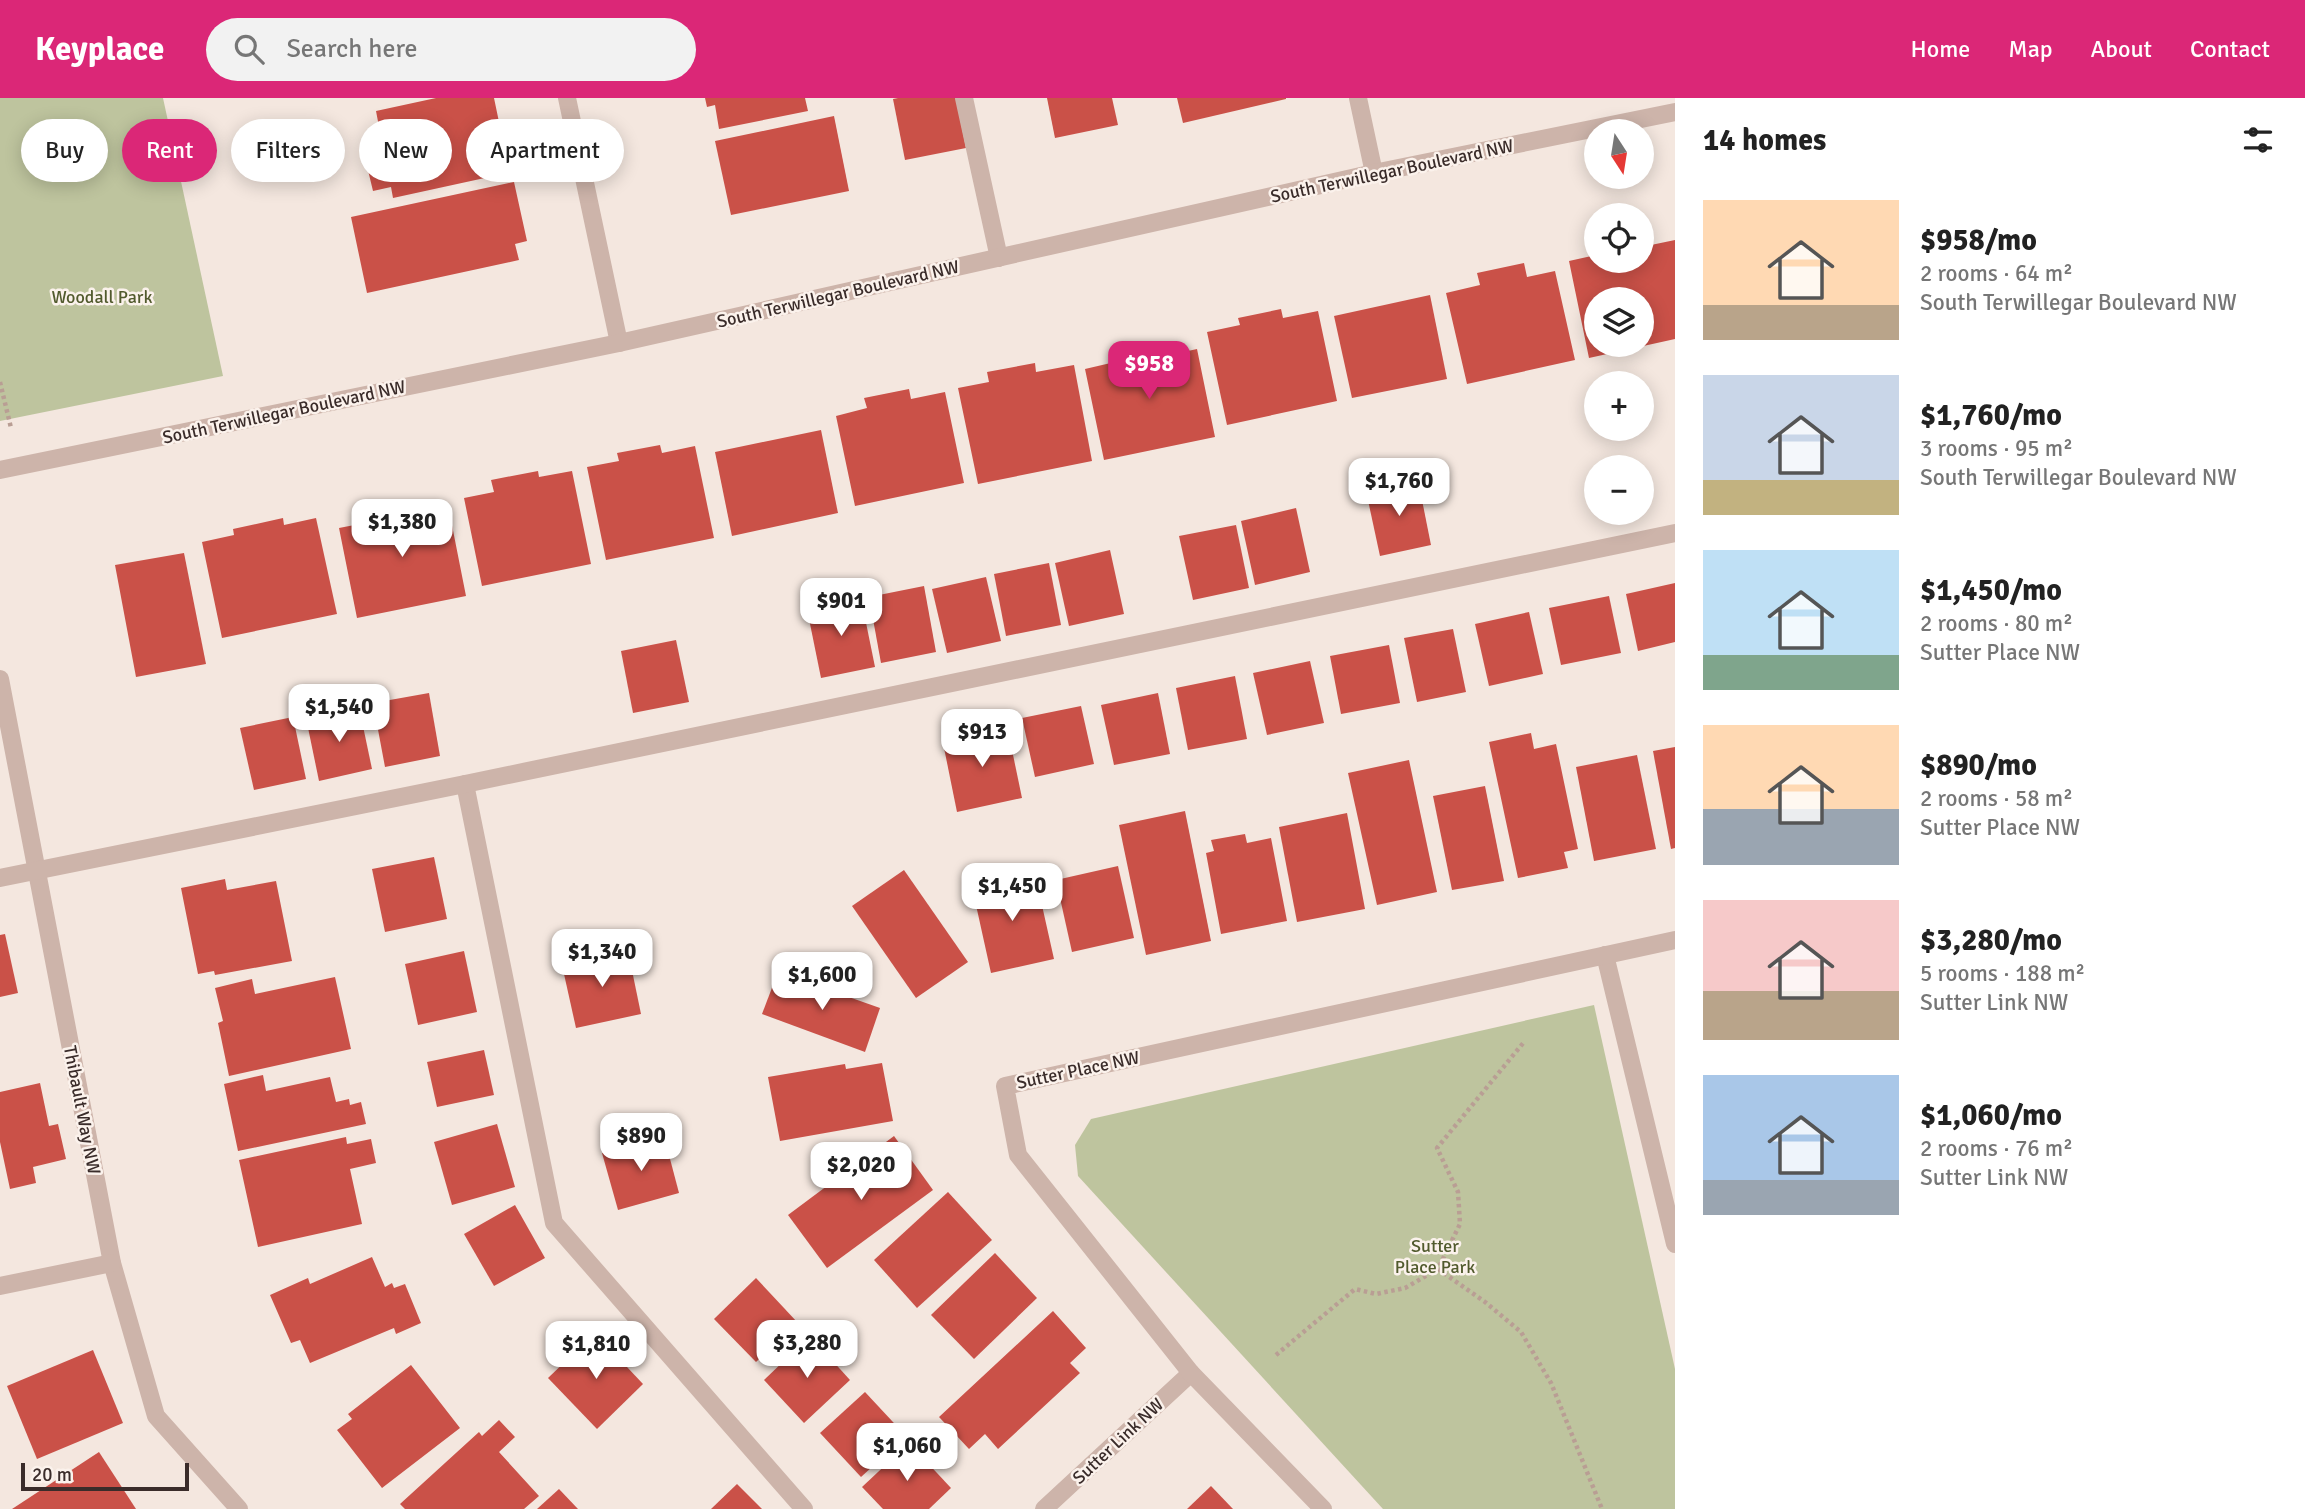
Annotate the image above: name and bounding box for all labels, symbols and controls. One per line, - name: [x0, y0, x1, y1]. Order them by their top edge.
- search box: [206, 18, 696, 81]
- text: Keyplace: [35, 29, 164, 70]
- icon: search: [230, 30, 268, 68]
- text: Search here: [286, 33, 418, 65]
- text: Home: [1910, 34, 1970, 64]
- text: Map: [2008, 34, 2053, 64]
- text: About: [2091, 34, 2152, 64]
- text: Contact: [2190, 34, 2270, 64]
- chip: Buy: [21, 119, 108, 182]
- chip: Rent: [122, 119, 217, 182]
- chip: Filters: [231, 119, 345, 182]
- chip: New: [359, 119, 452, 182]
- chip: Apartment: [466, 119, 624, 182]
- north arrow: [1584, 119, 1654, 189]
- map controls: [1584, 119, 1654, 525]
- icon: filters: [2239, 121, 2277, 159]
- text: 14 homes: [1703, 122, 1826, 159]
- street label: South Terwillegar Boulevard NW: [1268, 134, 1516, 208]
- button: locate: [1584, 203, 1654, 273]
- text: $958/mo: [1920, 222, 2037, 259]
- icon: home: [1759, 228, 1843, 312]
- street label: South Terwillegar Boulevard NW: [715, 255, 961, 333]
- text: 2 rooms · 64 m²: [1920, 259, 2073, 288]
- park label: Woodall Park: [52, 286, 152, 308]
- button: layers: [1584, 287, 1654, 357]
- text: South Terwillegar Boulevard NW: [1920, 288, 2237, 317]
- pin: $958: [1108, 342, 1190, 401]
- text: $958: [1124, 349, 1174, 378]
- button: +: [1584, 371, 1654, 441]
- street label: South Terwillegar Boulevard NW: [160, 375, 408, 449]
- text: $1,760/mo: [1920, 397, 2062, 434]
- icon: home: [1759, 403, 1843, 487]
- text: 3 rooms · 95 m²: [1920, 434, 2073, 463]
- button: −: [1584, 455, 1654, 525]
- pin: $1,760: [1342, 458, 1456, 518]
- text: South Terwillegar Boulevard NW: [1920, 463, 2237, 492]
- text: $1,760: [1365, 466, 1433, 495]
- pin: $1,380: [345, 500, 459, 559]
- text: $1,380: [368, 507, 436, 536]
- text: $1,450/mo: [1920, 572, 2062, 609]
- pin: $901: [800, 578, 882, 638]
- icon: home: [1759, 578, 1843, 662]
- text: $901: [816, 586, 866, 615]
- text: 2 rooms · 80 m²: [1920, 609, 2073, 638]
- text: Sutter Place NW: [1920, 638, 2080, 667]
- pin: $1,540: [282, 684, 396, 744]
- text: $1,540: [305, 692, 373, 721]
- pin: $913: [941, 710, 1023, 769]
- text: $913: [957, 717, 1007, 746]
- text: $890/mo: [1920, 747, 2037, 784]
- icon: home: [1759, 753, 1843, 837]
- text: 2 rooms · 58 m²: [1920, 784, 2073, 813]
- text: Sutter Place NW: [1920, 813, 2080, 842]
- pin: $1,450: [955, 864, 1069, 923]
- text: $1,450: [978, 871, 1046, 900]
- text: $3,280/mo: [1920, 922, 2062, 959]
- icon: home: [1759, 928, 1843, 1012]
- pin: $1,340: [545, 930, 659, 989]
- text: $1,340: [568, 937, 636, 966]
- pin: $1,600: [765, 953, 879, 1012]
- text: 5 rooms · 188 m²: [1920, 959, 2085, 988]
- text: $1,600: [788, 960, 856, 989]
- text: Sutter Link NW: [1920, 988, 2068, 1017]
- street label: Thibault Way NW: [59, 1044, 105, 1176]
- street label: Sutter Place NW: [1014, 1046, 1142, 1094]
- text: $1,060/mo: [1920, 1097, 2062, 1134]
- icon: home: [1759, 1103, 1843, 1187]
- pin: $890: [600, 1114, 682, 1173]
- text: $890: [616, 1121, 666, 1150]
- text: 2 rooms · 76 m²: [1920, 1134, 2073, 1163]
- pin: $2,020: [804, 1142, 918, 1202]
- text: $2,020: [827, 1150, 895, 1179]
- text: Sutter Link NW: [1920, 1163, 2068, 1192]
- park label: Sutter Place Park: [1395, 1235, 1475, 1278]
- pin: $3,280: [750, 1320, 864, 1380]
- pin: $1,810: [539, 1322, 653, 1381]
- text: $3,280: [773, 1328, 841, 1357]
- text: $1,810: [562, 1329, 630, 1358]
- street label: Sutter Link NW: [1068, 1393, 1168, 1489]
- pin: $1,060: [850, 1424, 964, 1483]
- text: $1,060: [873, 1431, 941, 1460]
- scale bar: [21, 1460, 189, 1492]
- text: 20 m: [32, 1463, 72, 1487]

